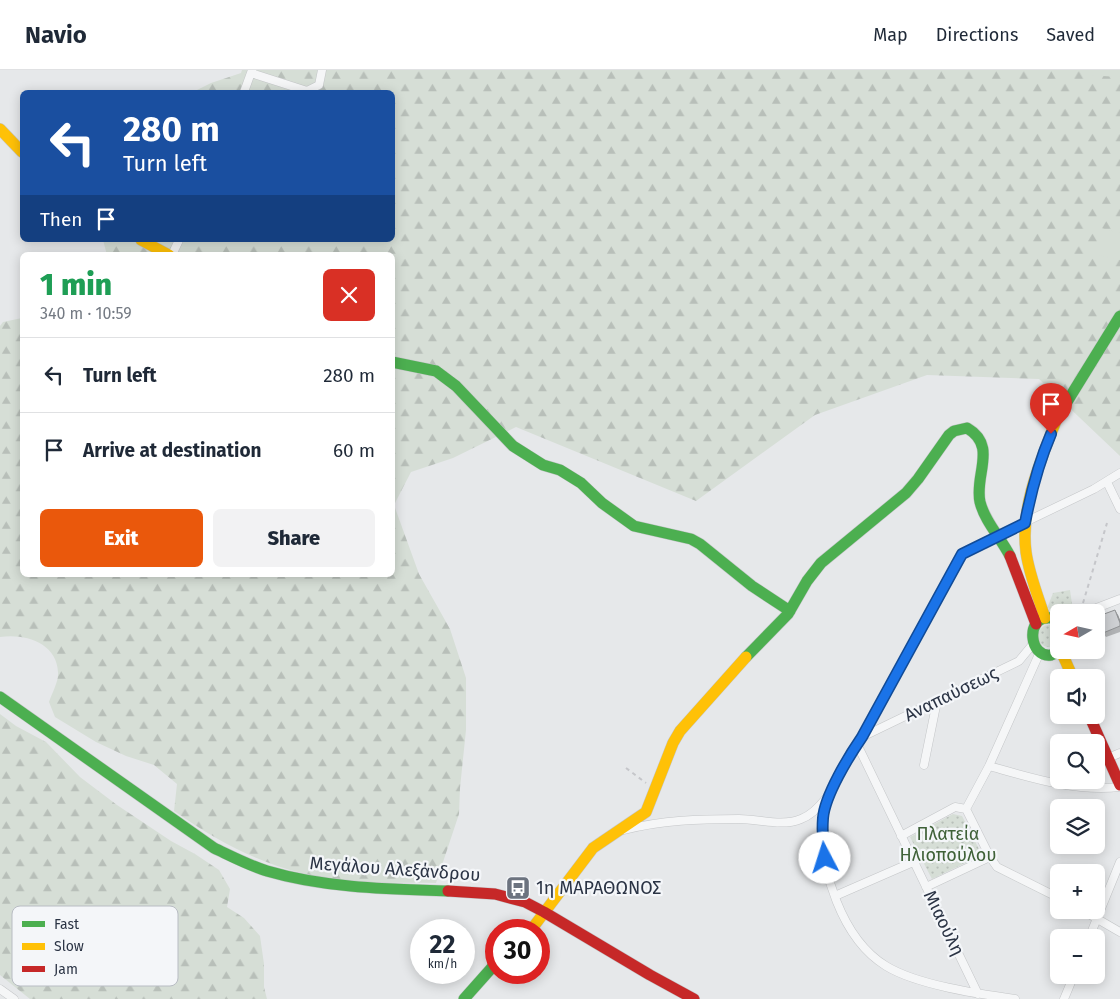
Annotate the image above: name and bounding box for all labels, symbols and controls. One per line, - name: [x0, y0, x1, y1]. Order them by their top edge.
- text: Navio: [25, 21, 87, 49]
- text: Map: [873, 24, 908, 46]
- text: Directions: [936, 24, 1018, 46]
- text: Saved: [1046, 24, 1095, 46]
- text: 280 m: [123, 108, 220, 150]
- icon: left: [40, 110, 105, 175]
- text: Turn left: [123, 150, 207, 177]
- icon: arrive: [92, 205, 120, 233]
- text: Then: [40, 208, 82, 231]
- text: 1 min: [40, 267, 112, 303]
- button: close: [323, 269, 375, 321]
- text: 340 m · 10:59: [40, 304, 132, 323]
- icon: left: [40, 361, 68, 389]
- text: Turn left: [83, 364, 157, 387]
- text: 280 m: [323, 364, 375, 387]
- pin: [1030, 383, 1072, 434]
- icon: arrive: [1037, 390, 1065, 418]
- icon: arrive: [40, 436, 68, 464]
- text: Arrive at destination: [83, 439, 262, 462]
- text: 60 m: [333, 439, 375, 462]
- button: Exit: [40, 509, 203, 567]
- button: Share: [213, 509, 375, 567]
- north arrow: [1050, 604, 1105, 659]
- map controls: [1050, 604, 1105, 984]
- street label: Αναπαύσεως: [900, 662, 1002, 726]
- button: sound: [1050, 669, 1105, 724]
- button: search: [1050, 734, 1105, 789]
- button: layers: [1050, 799, 1105, 854]
- park label: Πλατεία Ηλιοπούλου: [899, 823, 997, 866]
- position arrow: [798, 831, 850, 883]
- street label: Μεγάλου Αλεξάνδρου: [309, 852, 481, 886]
- button: +: [1050, 864, 1105, 919]
- bus stop icon: 1η ΜΑΡΑΘΩΝΟΣ: [505, 875, 531, 901]
- place label: 1η ΜΑΡΑΘΩΝΟΣ: [536, 877, 661, 899]
- street label: Μιαούλη: [919, 887, 969, 959]
- legend: [12, 906, 178, 986]
- text: Fast: [54, 916, 80, 933]
- speed limit sign: 30: [485, 919, 550, 984]
- button: −: [1050, 929, 1105, 984]
- text: 22: [430, 930, 455, 960]
- text: Slow: [54, 938, 84, 955]
- text: km/h: [428, 957, 457, 971]
- text: Jam: [54, 961, 78, 978]

